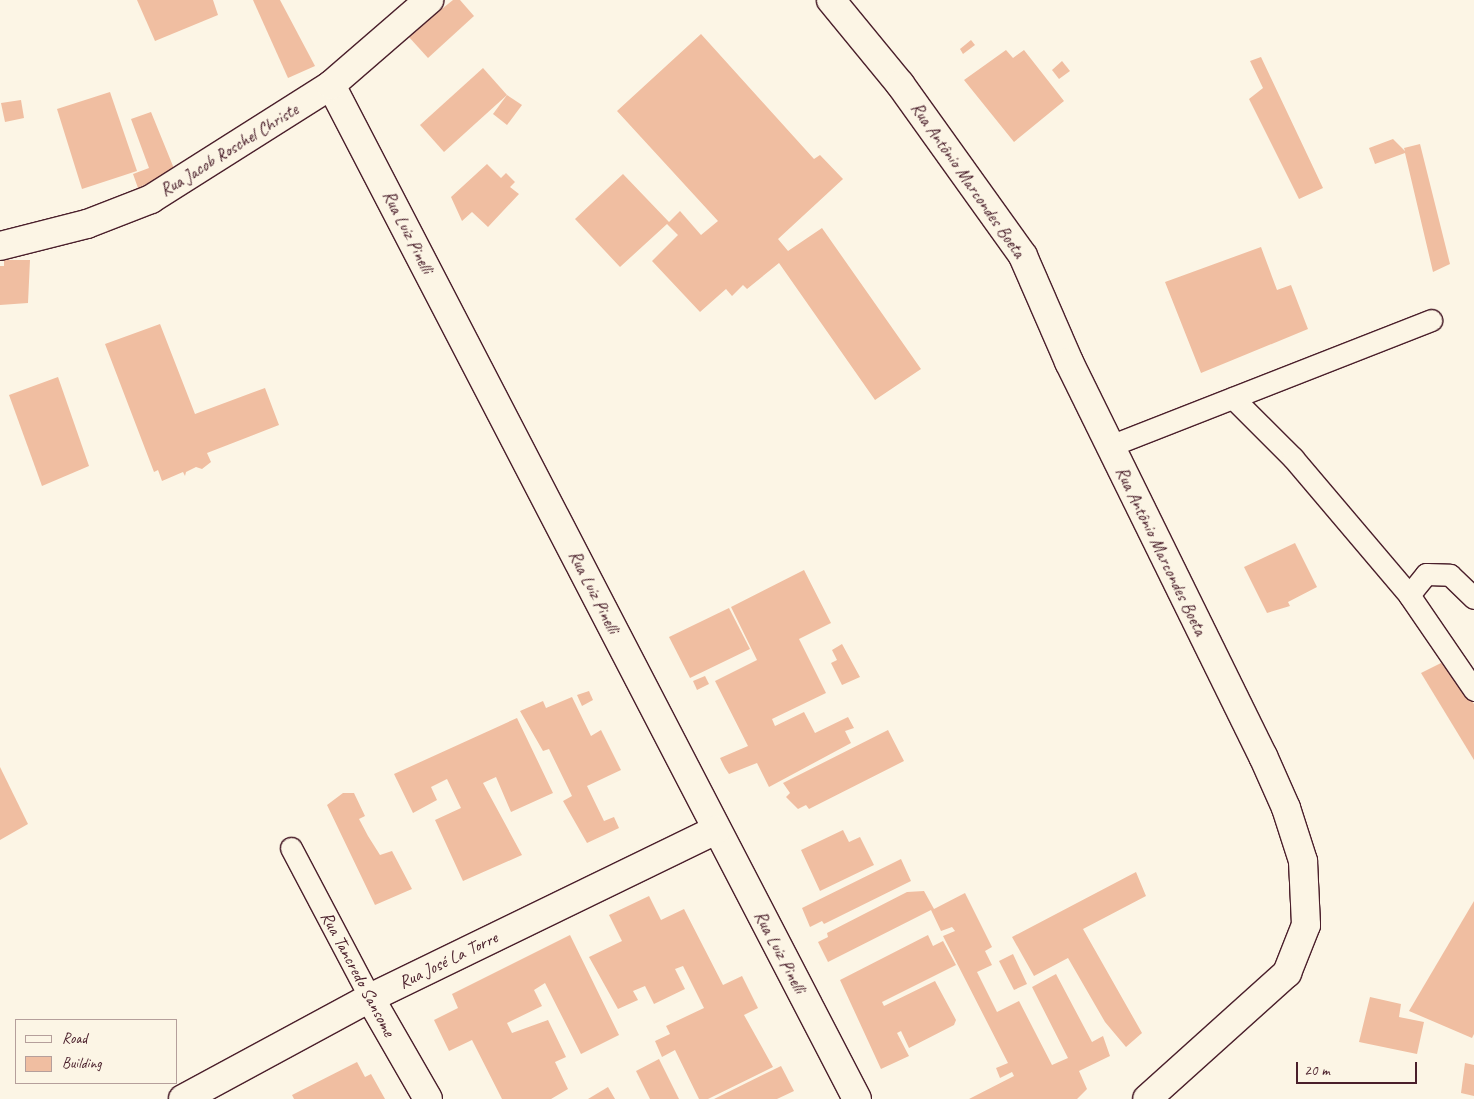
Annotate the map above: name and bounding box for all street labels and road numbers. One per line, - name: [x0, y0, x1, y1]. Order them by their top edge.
- street label: Rua Jacob Roschel Christe: [156, 98, 302, 202]
- street label: Rua Antônio Marcondes Boeta: [906, 98, 1030, 262]
- street label: Rua Luiz Pinelli: [378, 187, 438, 277]
- street label: Rua Antônio Marcondes Boeta: [1111, 463, 1211, 639]
- street label: Rua Luiz Pinelli: [564, 547, 624, 637]
- street label: Rua Tancredo Sansome: [316, 907, 400, 1041]
- street label: Rua Luiz Pinelli: [749, 907, 811, 997]
- street label: Rua José La Torre: [395, 927, 501, 993]

